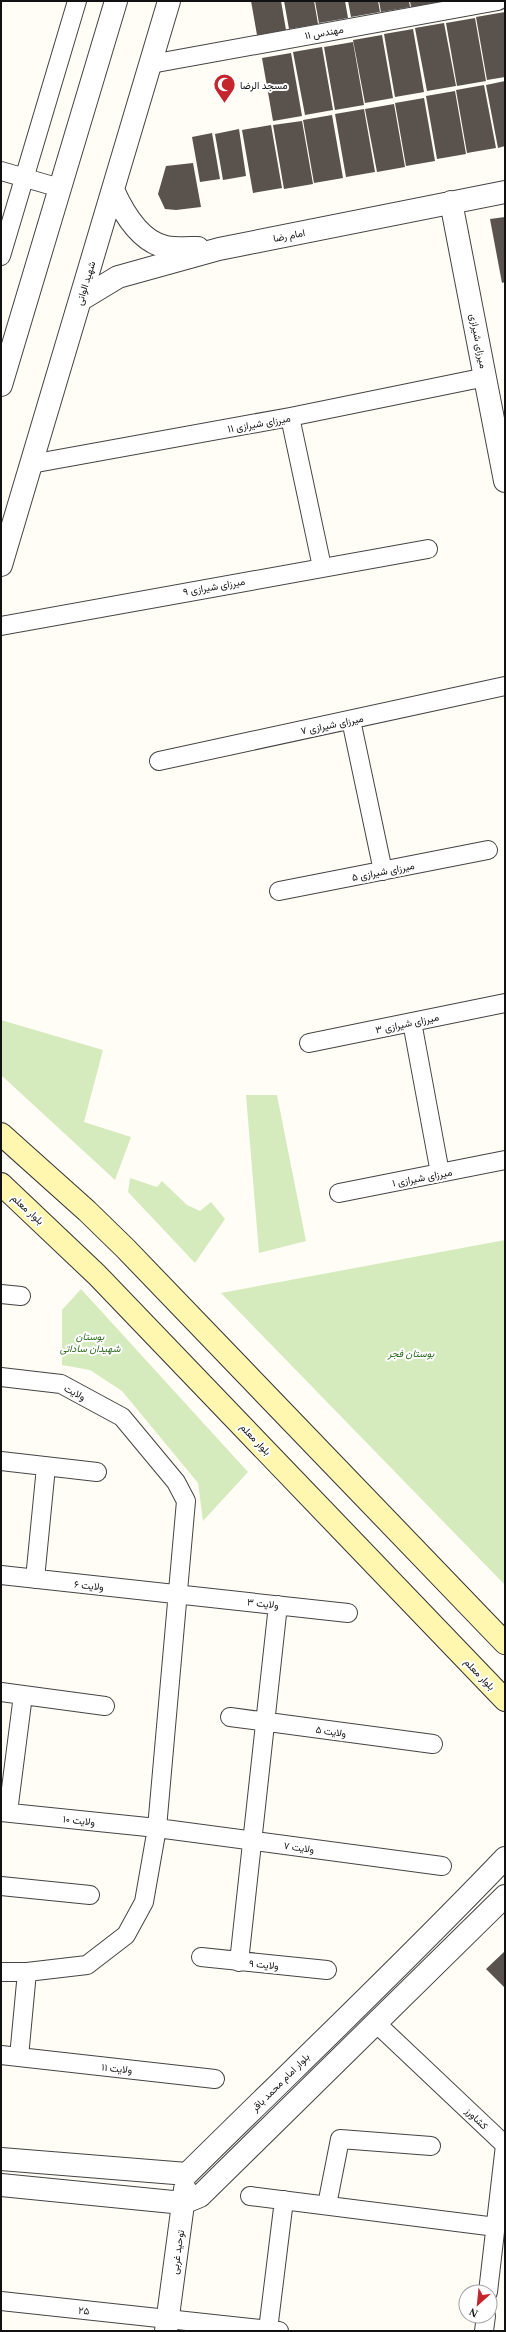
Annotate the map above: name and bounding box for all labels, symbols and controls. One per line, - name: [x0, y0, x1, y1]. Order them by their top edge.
- street label: مهندس ۱۱: [304, 24, 344, 42]
- mosque icon: مسجد الرضا: [212, 72, 238, 105]
- place label: مسجد الرضا: [240, 80, 288, 92]
- street label: امام رضا: [272, 227, 306, 245]
- street label: شهید الوانی: [74, 260, 98, 307]
- street label: میرزای شیرازی: [467, 313, 489, 370]
- street label: میرزای شیرازی ۱۱: [227, 413, 292, 435]
- street label: میرزای شیرازی ۹: [182, 576, 246, 598]
- street label: میرزای شیرازی ۷: [300, 712, 365, 737]
- street label: میرزای شیرازی ۵: [351, 860, 416, 884]
- street label: میرزای شیرازی ۳: [374, 1011, 440, 1037]
- street label: میرزای شیرازی ۱: [391, 1166, 453, 1190]
- street label: بلوار معلم: [9, 1192, 46, 1227]
- park label: بوستان شهیدان ساداتی: [60, 1331, 121, 1355]
- park label: بوستان فجر: [387, 1348, 435, 1360]
- street label: ولایت: [62, 1382, 87, 1403]
- street label: بلوار معلم: [237, 1421, 273, 1458]
- street label: ولایت ۶: [73, 1578, 104, 1594]
- street label: ولایت ۳: [247, 1596, 279, 1612]
- street label: بلوار معلم: [461, 1656, 497, 1693]
- street label: ولایت ۵: [315, 1724, 347, 1740]
- street label: ولایت ۱۰: [62, 1813, 96, 1829]
- street label: ولایت ۷: [283, 1840, 315, 1856]
- street label: ولایت ۹: [249, 1958, 279, 1972]
- street label: بلوار امام محمد باقر: [248, 2051, 312, 2115]
- street label: ولایت ۱۱: [101, 2061, 133, 2077]
- street label: کشاورز: [462, 2104, 490, 2133]
- street label: توحید غربی: [169, 2229, 187, 2275]
- north arrow: [458, 2284, 498, 2324]
- street label: ۲۵: [78, 2304, 90, 2317]
- text: N: [467, 2306, 480, 2320]

